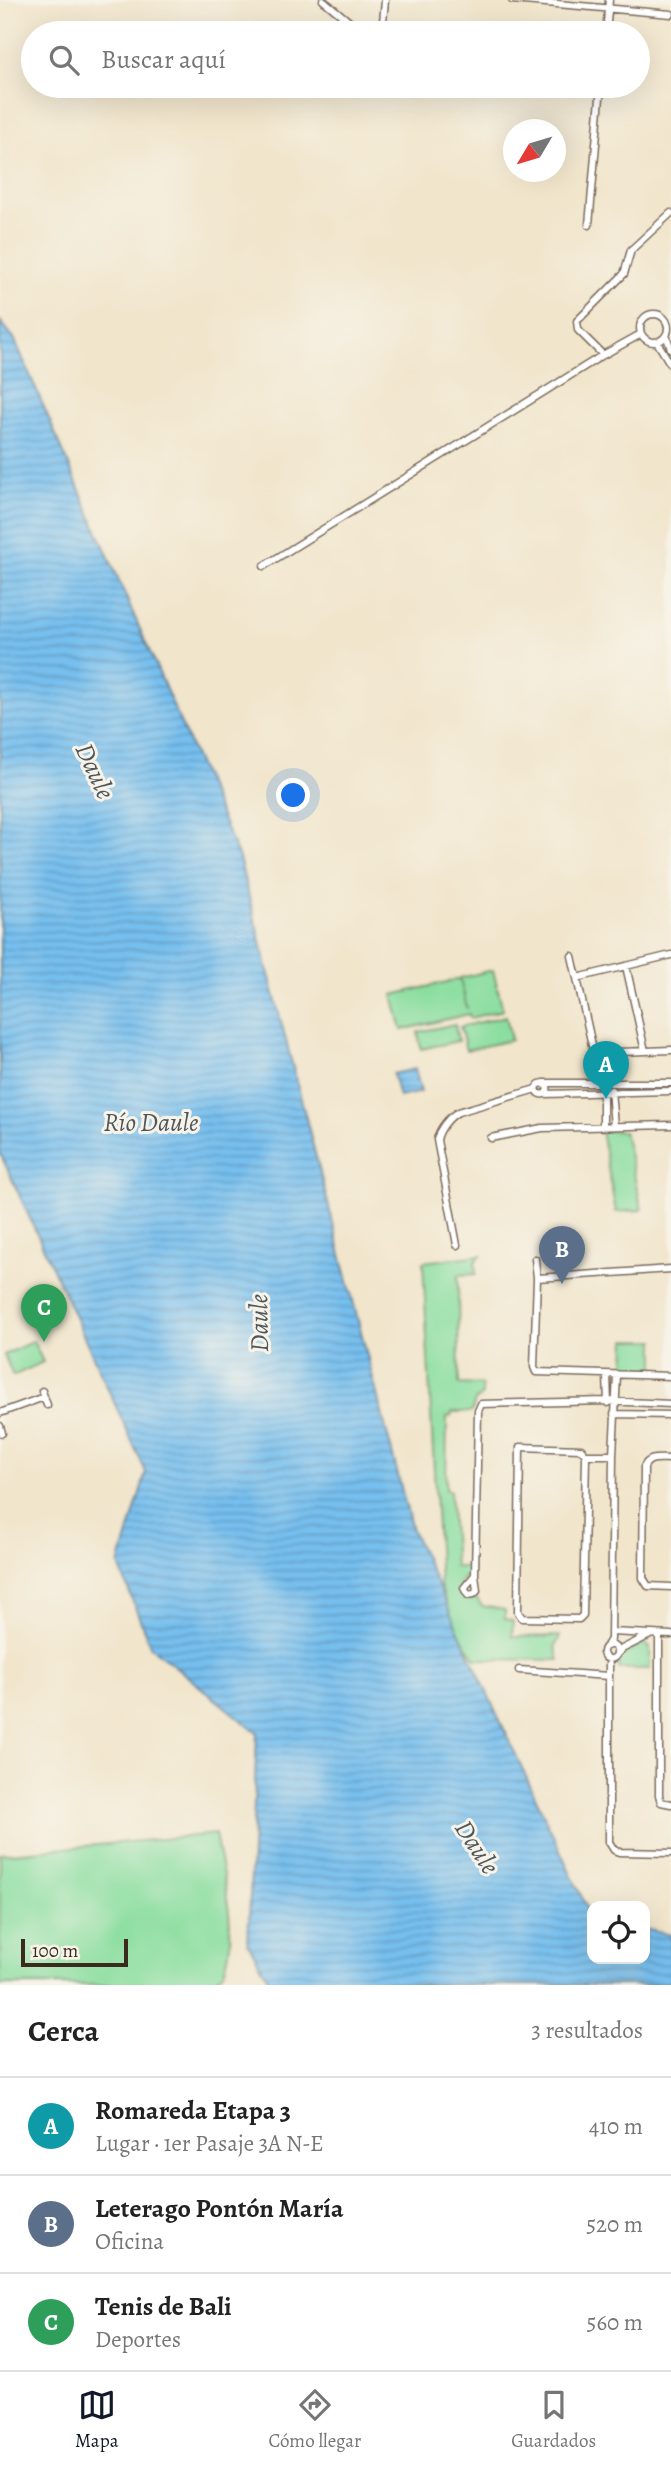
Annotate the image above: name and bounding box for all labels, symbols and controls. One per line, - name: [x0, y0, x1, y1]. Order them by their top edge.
- search box: [21, 21, 650, 98]
- icon: search: [45, 41, 83, 79]
- text: Buscar aquí: [101, 42, 226, 77]
- north arrow: [503, 119, 566, 182]
- water label: Daule: [67, 737, 123, 805]
- your location: [276, 778, 310, 812]
- pin: A: [583, 1041, 629, 1099]
- water label: Río Daule: [104, 1105, 198, 1140]
- pin: B: [539, 1226, 585, 1284]
- pin: C: [21, 1284, 67, 1342]
- water label: Daule: [241, 1294, 277, 1352]
- water label: Daule: [447, 1813, 507, 1881]
- map controls: [587, 1901, 650, 1964]
- button: locate: [587, 1901, 650, 1964]
- scale bar: [21, 1936, 128, 1968]
- text: 100 m: [32, 1938, 78, 1964]
- text: Cerca: [28, 2011, 99, 2051]
- text: 3 resultados: [531, 2015, 643, 2046]
- text: Romareda Etapa 3: [95, 2093, 291, 2128]
- text: A: [44, 2111, 58, 2142]
- text: 410 m: [589, 2111, 643, 2142]
- text: Lugar · 1er Pasaje 3A N-E: [95, 2128, 324, 2159]
- text: Leterago Pontón María: [95, 2191, 343, 2226]
- text: B: [44, 2209, 58, 2240]
- text: 520 m: [586, 2209, 643, 2240]
- text: Oficina: [95, 2226, 164, 2257]
- text: Tenis de Bali: [95, 2289, 232, 2324]
- text: C: [44, 2307, 58, 2338]
- text: 560 m: [587, 2307, 643, 2338]
- text: Deportes: [95, 2324, 181, 2355]
- tab: Mapa: [75, 2386, 119, 2454]
- tab: Cómo llegar: [268, 2386, 361, 2454]
- tab: Guardados: [511, 2386, 596, 2454]

